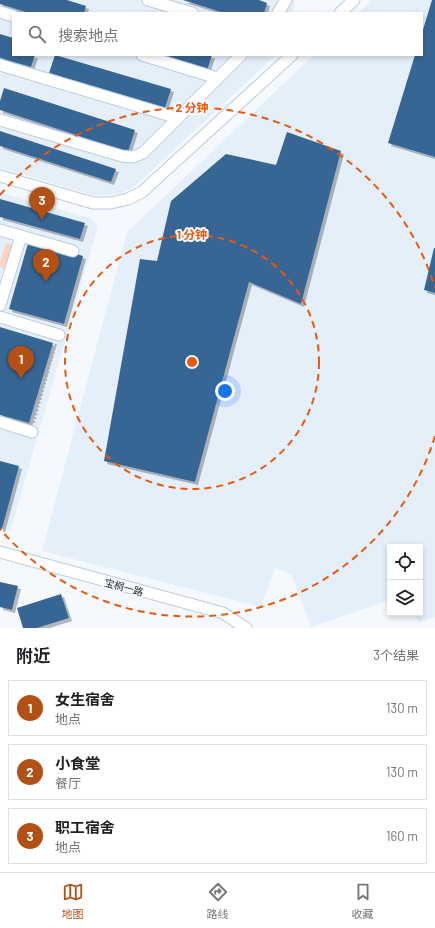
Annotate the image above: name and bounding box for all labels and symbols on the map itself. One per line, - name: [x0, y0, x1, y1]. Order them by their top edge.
- text: 2 分钟: [175, 100, 209, 114]
- pin: 3: [29, 187, 55, 220]
- text: 1 分钟: [177, 227, 207, 241]
- pin: 2: [33, 249, 59, 282]
- pin: 1: [8, 346, 34, 379]
- centre of rings: [185, 355, 199, 369]
- your location: [215, 381, 235, 401]
- street label: 宝桐一路: [103, 576, 145, 598]

